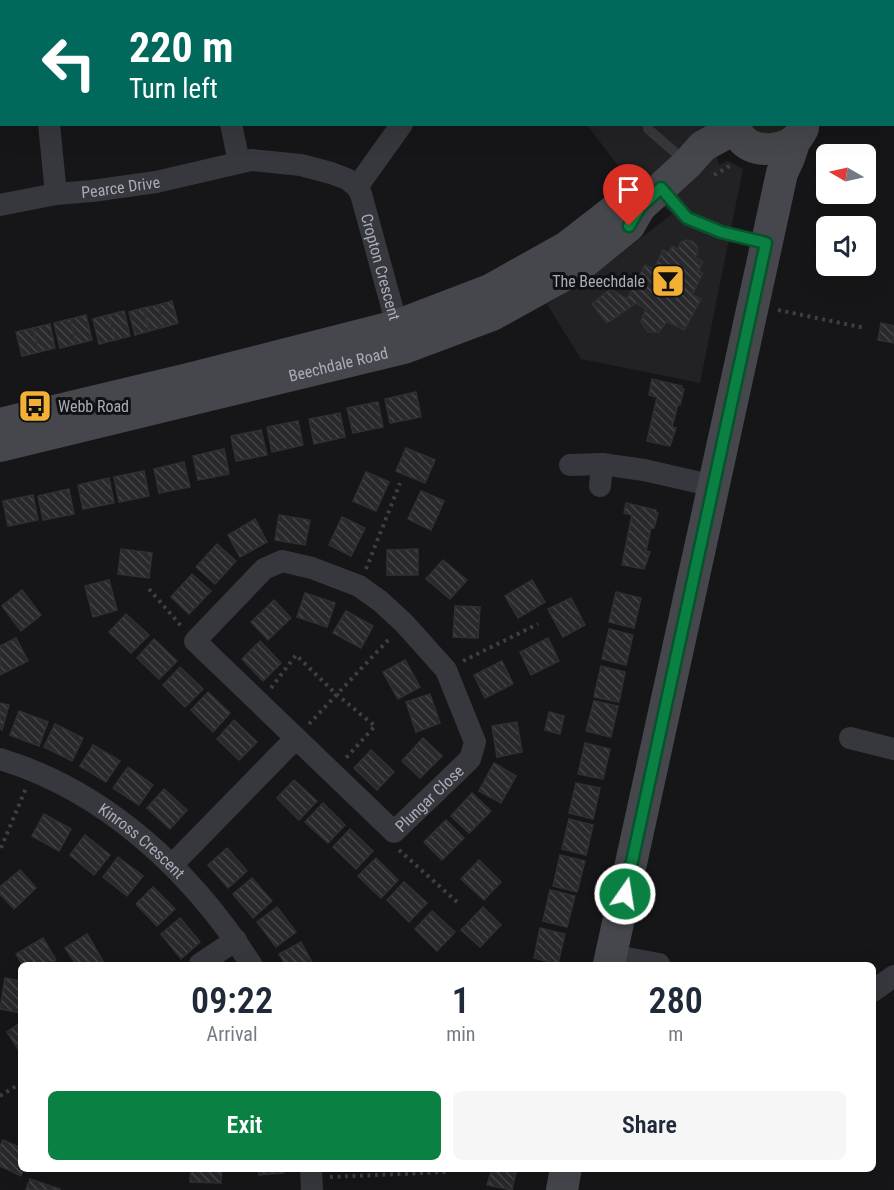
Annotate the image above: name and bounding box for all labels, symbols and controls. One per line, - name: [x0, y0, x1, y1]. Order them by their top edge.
- text: 220 m: [129, 23, 234, 72]
- icon: left: [30, 24, 108, 102]
- text: Turn left: [129, 73, 218, 105]
- north arrow: [816, 144, 876, 204]
- map controls: [816, 144, 876, 276]
- pin: [603, 164, 654, 226]
- street label: Pearce Drive: [80, 172, 162, 201]
- icon: arrive: [612, 173, 645, 206]
- street label: Cropton Crescent: [357, 211, 405, 322]
- button: sound: [816, 216, 876, 276]
- bar icon: The Beechdale: [650, 263, 686, 299]
- place label: The Beechdale: [552, 272, 645, 291]
- street label: Beechdale Road: [287, 343, 390, 385]
- bus stop icon: Webb Road: [17, 388, 53, 424]
- place label: Webb Road: [58, 397, 129, 416]
- street label: Plungar Close: [391, 761, 467, 835]
- street label: Kinross Crescent: [95, 799, 189, 882]
- position arrow: [593, 862, 657, 926]
- text: 09:22: [191, 980, 273, 1022]
- text: 1: [452, 980, 470, 1022]
- text: 280: [649, 980, 703, 1022]
- text: Arrival: [207, 1022, 258, 1046]
- text: min: [446, 1022, 475, 1046]
- text: m: [668, 1022, 683, 1046]
- button: Exit: [48, 1091, 441, 1160]
- button: Share: [453, 1091, 846, 1160]

